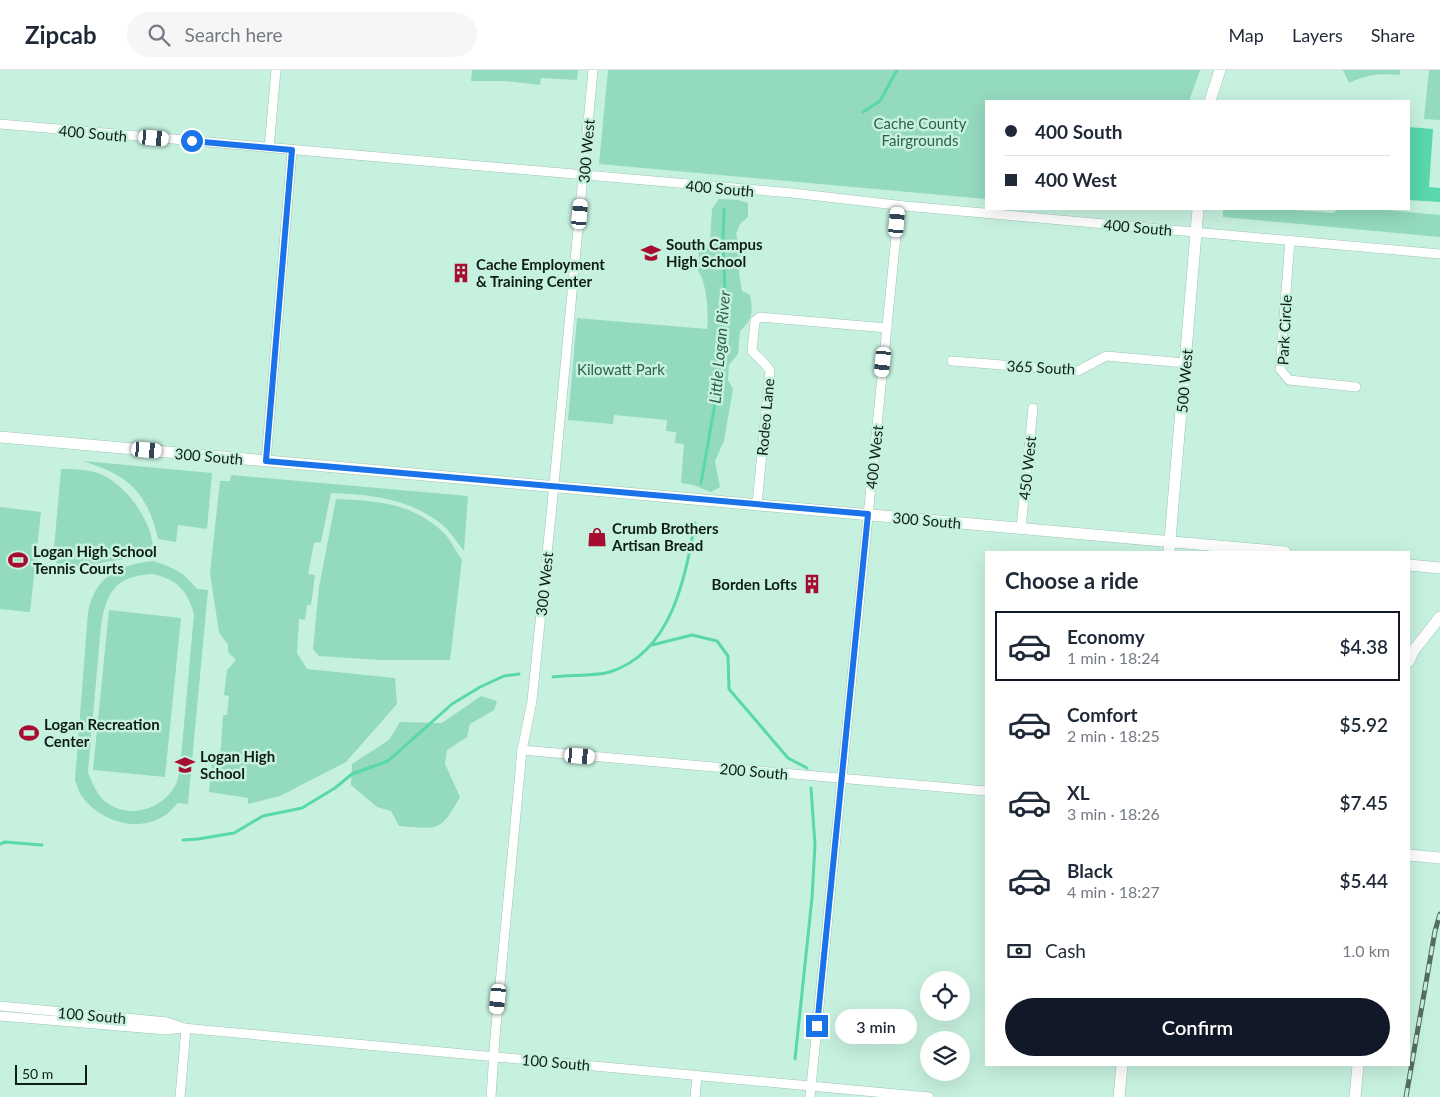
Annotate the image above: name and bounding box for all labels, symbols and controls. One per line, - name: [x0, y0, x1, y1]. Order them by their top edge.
- search box: [127, 12, 477, 57]
- text: Zipcab: [25, 20, 97, 49]
- icon: search: [145, 21, 173, 49]
- text: Search here: [185, 23, 283, 46]
- text: Map: [1228, 24, 1264, 46]
- text: Layers: [1292, 24, 1343, 46]
- text: Share: [1371, 24, 1415, 46]
- park label: Cache County Fairgrounds: [874, 114, 967, 149]
- street label: 300 West: [574, 118, 598, 184]
- text: 400 South: [1035, 120, 1123, 143]
- street label: 400 South: [58, 121, 128, 145]
- car: [138, 129, 169, 147]
- route start: [181, 130, 203, 152]
- text: 400 West: [1035, 168, 1117, 191]
- street label: 400 South: [685, 176, 755, 200]
- car: [571, 198, 588, 230]
- car: [888, 206, 905, 238]
- street label: 400 South: [1103, 215, 1173, 239]
- place label: South Campus High School: [666, 235, 763, 270]
- school or university icon: South Campus High School: [640, 242, 662, 264]
- place label: Cache Employment & Training Center: [476, 255, 605, 290]
- building icon: Cache Employment & Training Center: [450, 262, 472, 284]
- water label: Little Logan River: [705, 289, 733, 404]
- street label: Park Circle: [1273, 294, 1295, 366]
- car: [873, 346, 892, 378]
- street label: 500 West: [1172, 348, 1196, 414]
- street label: 365 South: [1006, 356, 1076, 378]
- park label: Kilowatt Park: [577, 360, 665, 378]
- street label: Rodeo Lane: [753, 378, 777, 456]
- street label: 400 West: [862, 424, 886, 490]
- street label: 450 West: [1015, 435, 1039, 501]
- car: [131, 441, 162, 459]
- street label: 300 South: [174, 444, 244, 468]
- street label: 300 South: [892, 508, 962, 532]
- place label: Crumb Brothers Artisan Bread: [611, 519, 719, 554]
- shop icon: Crumb Brothers Artisan Bread: [586, 526, 608, 548]
- place label: Logan High School Tennis Courts: [33, 542, 157, 577]
- sports icon: Logan High School Tennis Courts: [7, 549, 29, 571]
- street label: 300 West: [532, 551, 556, 617]
- text: Choose a ride: [1005, 567, 1139, 594]
- building icon: Borden Lofts: [801, 573, 823, 595]
- place label: Borden Lofts: [712, 575, 797, 593]
- icon: car: [1007, 624, 1052, 669]
- text: Economy: [1067, 625, 1145, 648]
- text: $4.38: [1339, 635, 1388, 658]
- text: 1 min · 18:24: [1067, 648, 1160, 667]
- icon: car: [1007, 702, 1052, 747]
- text: Comfort: [1067, 703, 1138, 726]
- text: $5.92: [1339, 713, 1388, 736]
- place label: Logan Recreation Center: [44, 715, 160, 750]
- sports icon: Logan Recreation Center: [18, 722, 40, 744]
- text: 2 min · 18:25: [1067, 726, 1160, 745]
- place label: Logan High School: [200, 747, 275, 782]
- car: [564, 747, 595, 765]
- school or university icon: Logan High School: [174, 754, 196, 776]
- street label: 200 South: [719, 759, 789, 783]
- icon: car: [1007, 780, 1052, 825]
- text: XL: [1067, 781, 1090, 804]
- text: $7.45: [1339, 791, 1388, 814]
- text: 3 min · 18:26: [1067, 804, 1160, 823]
- icon: car: [1007, 858, 1052, 903]
- text: Black: [1067, 859, 1113, 882]
- text: $5.44: [1339, 869, 1388, 892]
- text: 4 min · 18:27: [1067, 882, 1160, 901]
- icon: cash: [1005, 937, 1033, 965]
- text: Cash: [1045, 939, 1086, 962]
- text: 1.0 km: [1342, 941, 1390, 960]
- map controls: [920, 971, 970, 1081]
- button: locate: [920, 971, 970, 1021]
- car: [488, 983, 507, 1015]
- button: Confirm: [1005, 998, 1390, 1056]
- street label: 100 South: [57, 1003, 127, 1027]
- callout: 3 min: [834, 1008, 917, 1044]
- route end: [806, 1015, 828, 1037]
- text: 3 min: [856, 1017, 896, 1036]
- button: layers: [920, 1031, 970, 1081]
- street label: 100 South: [521, 1050, 591, 1074]
- scale bar: [15, 1062, 88, 1085]
- text: 50 m: [22, 1065, 53, 1082]

